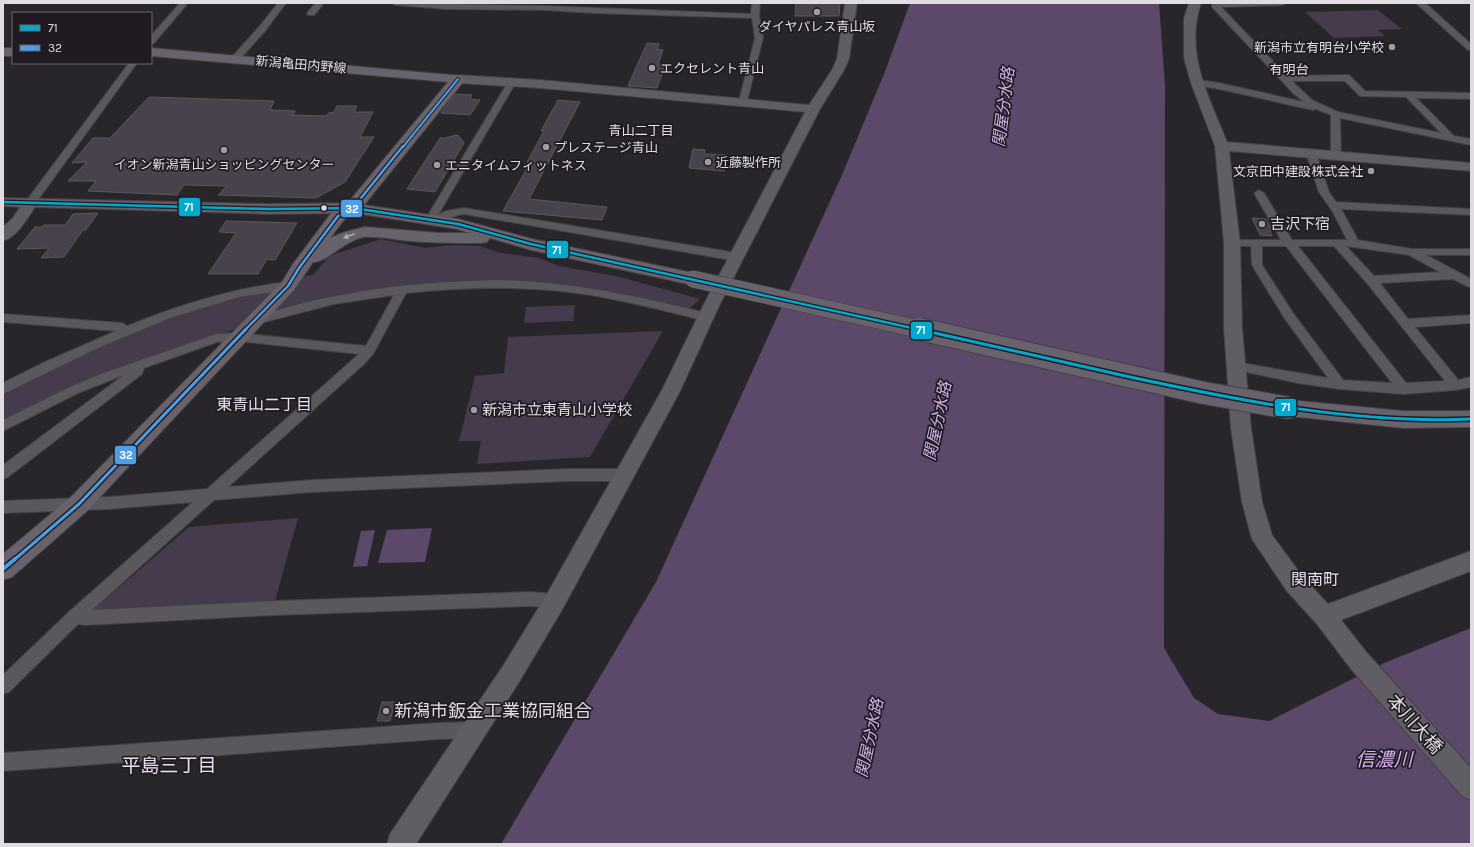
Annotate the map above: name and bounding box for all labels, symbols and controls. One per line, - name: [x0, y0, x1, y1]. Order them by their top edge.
- marker: ダイヤパレス青山坂: [812, 7, 822, 17]
- legend: [12, 12, 152, 64]
- place label: ダイヤパレス青山坂: [759, 19, 875, 34]
- text: 71: [48, 21, 58, 35]
- place label: 新潟市立有明台小学校: [1254, 40, 1384, 55]
- text: 32: [48, 41, 62, 55]
- marker: 新潟市立有明台小学校: [1387, 42, 1397, 52]
- street label: 新潟亀田内野線: [255, 53, 347, 76]
- place label: エクセレント青山: [660, 61, 764, 76]
- district label: 有明台: [1269, 62, 1309, 77]
- marker: エクセレント青山: [647, 63, 657, 73]
- water label: 関屋分水路: [989, 64, 1018, 148]
- district label: 青山二丁目: [608, 123, 674, 138]
- place label: プレステージ青山: [554, 140, 658, 155]
- marker: プレステージ青山: [541, 142, 551, 152]
- marker: イオン新潟青山ショッピングセンター: [219, 145, 229, 155]
- place label: 近藤製作所: [716, 155, 781, 170]
- place label: イオン新潟青山ショッピングセンター: [113, 157, 335, 172]
- marker: 近藤製作所: [703, 157, 713, 167]
- place label: エニタイムフィットネス: [445, 158, 587, 173]
- marker: エニタイムフィットネス: [432, 160, 442, 170]
- place label: 文京田中建設株式会社: [1233, 164, 1363, 179]
- marker: 文京田中建設株式会社: [1366, 166, 1376, 176]
- line badge: 71: [178, 197, 201, 217]
- line badge: 32: [340, 199, 363, 218]
- text: 71: [184, 201, 194, 214]
- unlabelled marker: [319, 203, 329, 213]
- text: 32: [345, 203, 359, 216]
- place label: 吉沢下宿: [1270, 215, 1330, 233]
- marker: 吉沢下宿: [1257, 219, 1267, 229]
- one-way arrow: [343, 233, 355, 239]
- line badge: 71: [546, 240, 569, 259]
- text: 71: [552, 244, 562, 257]
- line badge: 71: [910, 321, 933, 340]
- text: 71: [916, 324, 926, 337]
- water label: 関屋分水路: [920, 378, 956, 462]
- district label: 東青山二丁目: [216, 395, 312, 414]
- line badge: 71: [1274, 398, 1297, 417]
- place label: 新潟市立東青山小学校: [482, 401, 632, 419]
- text: 71: [1281, 401, 1291, 414]
- marker: 新潟市立東青山小学校: [469, 405, 479, 415]
- line badge: 32: [114, 445, 137, 465]
- text: 32: [119, 449, 133, 462]
- district label: 関南町: [1291, 570, 1339, 589]
- street label: 本川大橋: [1383, 690, 1447, 758]
- water label: 関屋分水路: [852, 695, 888, 779]
- place label: 新潟市鈑金工業協同組合: [394, 700, 592, 722]
- marker: 新潟市鈑金工業協同組合: [381, 706, 391, 716]
- water label: 信濃川: [1355, 749, 1414, 771]
- district label: 平島三丁目: [121, 755, 217, 777]

